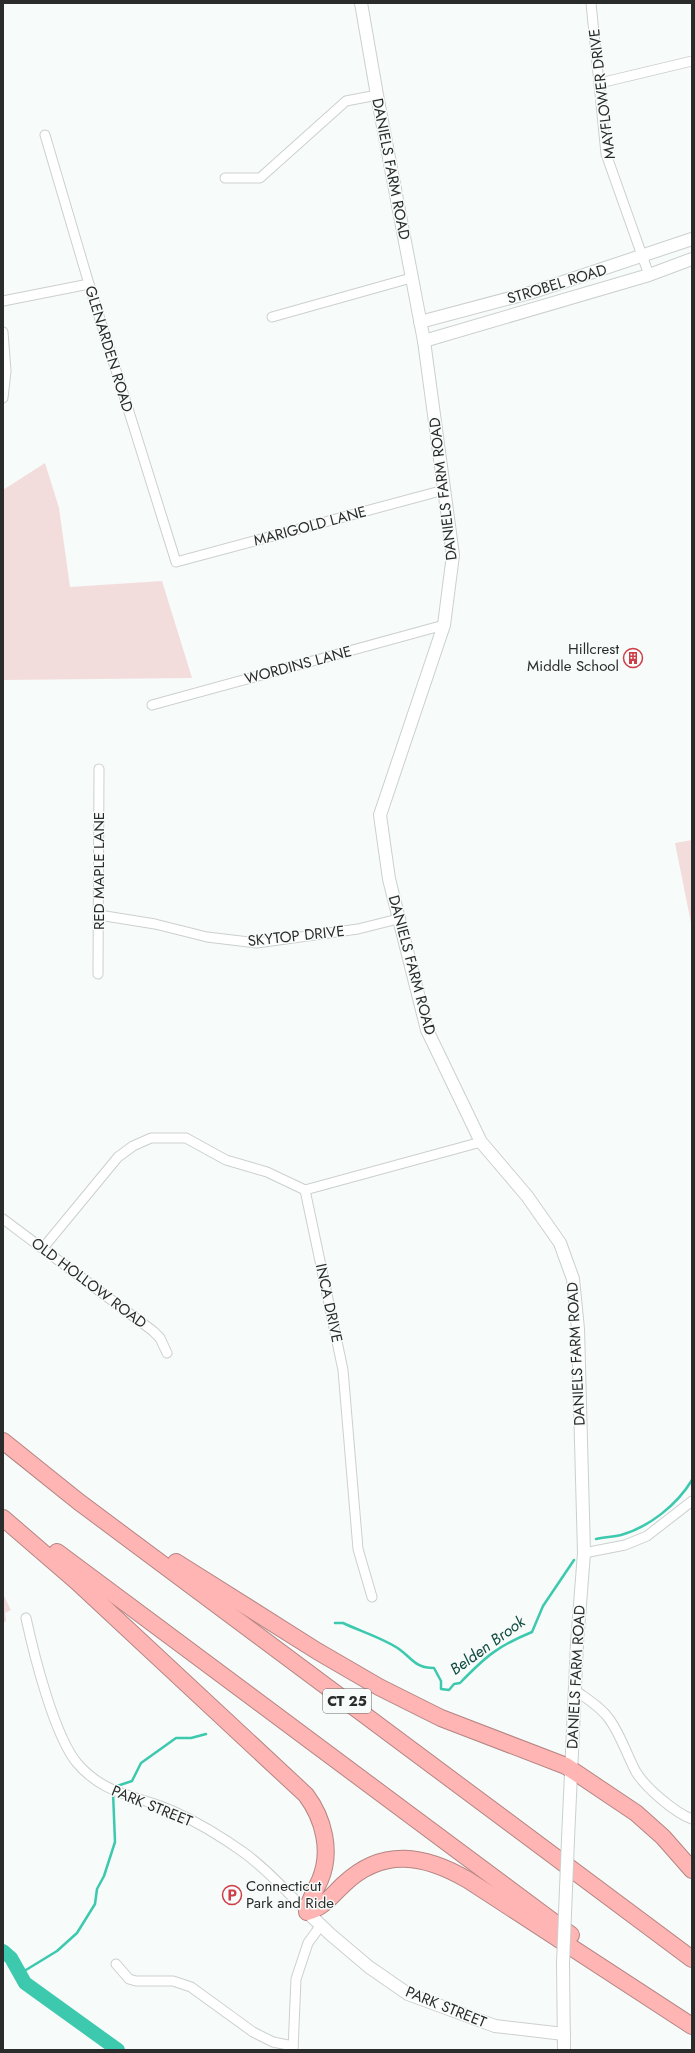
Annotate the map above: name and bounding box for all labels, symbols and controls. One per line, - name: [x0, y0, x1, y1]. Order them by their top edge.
- street label: MAYFLOWER DRIVE: [583, 28, 621, 160]
- street label: DANIELS FARM ROAD: [366, 96, 416, 242]
- street label: STROBEL ROAD: [504, 258, 610, 310]
- street label: GLENARDEN ROAD: [79, 283, 139, 415]
- street label: DANIELS FARM ROAD: [423, 416, 463, 562]
- street label: MARIGOLD LANE: [251, 500, 369, 552]
- place label: Hillcrest Middle School: [527, 638, 619, 677]
- street label: WORDINS LANE: [242, 640, 354, 690]
- building icon: Hillcrest Middle School: [622, 647, 644, 669]
- street label: RED MAPLE LANE: [88, 812, 110, 930]
- street label: DANIELS FARM ROAD: [383, 893, 441, 1037]
- street label: SKYTOP DRIVE: [246, 920, 346, 952]
- street label: OLD HOLLOW ROAD: [27, 1232, 151, 1334]
- street label: INCA DRIVE: [310, 1261, 348, 1345]
- street label: DANIELS FARM ROAD: [561, 1282, 591, 1426]
- street label: DANIELS FARM ROAD: [561, 1605, 591, 1749]
- water label: Belden Brook: [445, 1610, 530, 1680]
- road number: CT 25: [323, 1689, 371, 1713]
- street label: PARK STREET: [108, 1780, 196, 1832]
- place label: Connecticut Park and Ride: [246, 1875, 334, 1914]
- parking icon: Connecticut Park and Ride: [221, 1884, 243, 1906]
- street label: PARK STREET: [402, 1981, 490, 2033]

